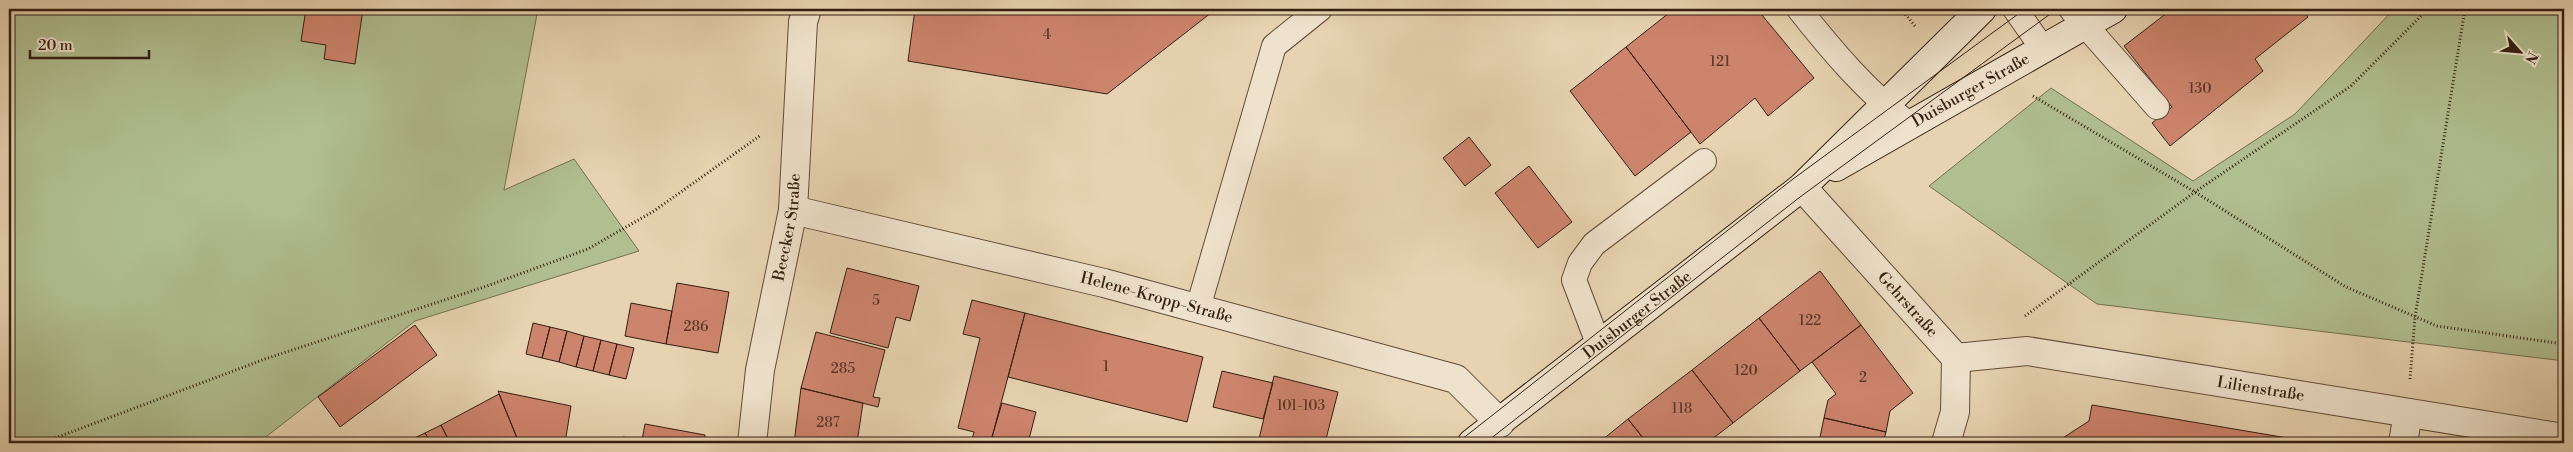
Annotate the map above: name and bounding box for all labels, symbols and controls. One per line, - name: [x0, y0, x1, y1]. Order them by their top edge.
- house number: 4: [1043, 26, 1051, 44]
- scale bar: [30, 28, 149, 60]
- north arrow: [2496, 28, 2546, 78]
- text: 20 m: [38, 36, 73, 55]
- text: N: [2520, 48, 2541, 66]
- street label: Duisburger Straße: [1908, 49, 2033, 132]
- house number: 121: [1710, 53, 1730, 71]
- house number: 130: [2188, 80, 2212, 98]
- street label: Beecker Straße: [768, 173, 805, 284]
- street label: Duisburger Straße: [1579, 266, 1696, 363]
- street label: Helene-Kropp-Straße: [1078, 268, 1235, 328]
- street label: Gehrstraße: [1873, 268, 1942, 341]
- house number: 5: [872, 292, 880, 310]
- house number: 122: [1799, 312, 1821, 330]
- house number: 286: [683, 318, 709, 336]
- house number: 1: [1103, 358, 1109, 376]
- house number: 285: [831, 360, 855, 378]
- house number: 120: [1734, 362, 1758, 380]
- house number: 2: [1859, 369, 1867, 387]
- street label: Lilienstraße: [2215, 372, 2306, 406]
- house number: 101-103: [1277, 397, 1326, 415]
- house number: 118: [1672, 400, 1692, 418]
- house number: 287: [816, 414, 840, 432]

